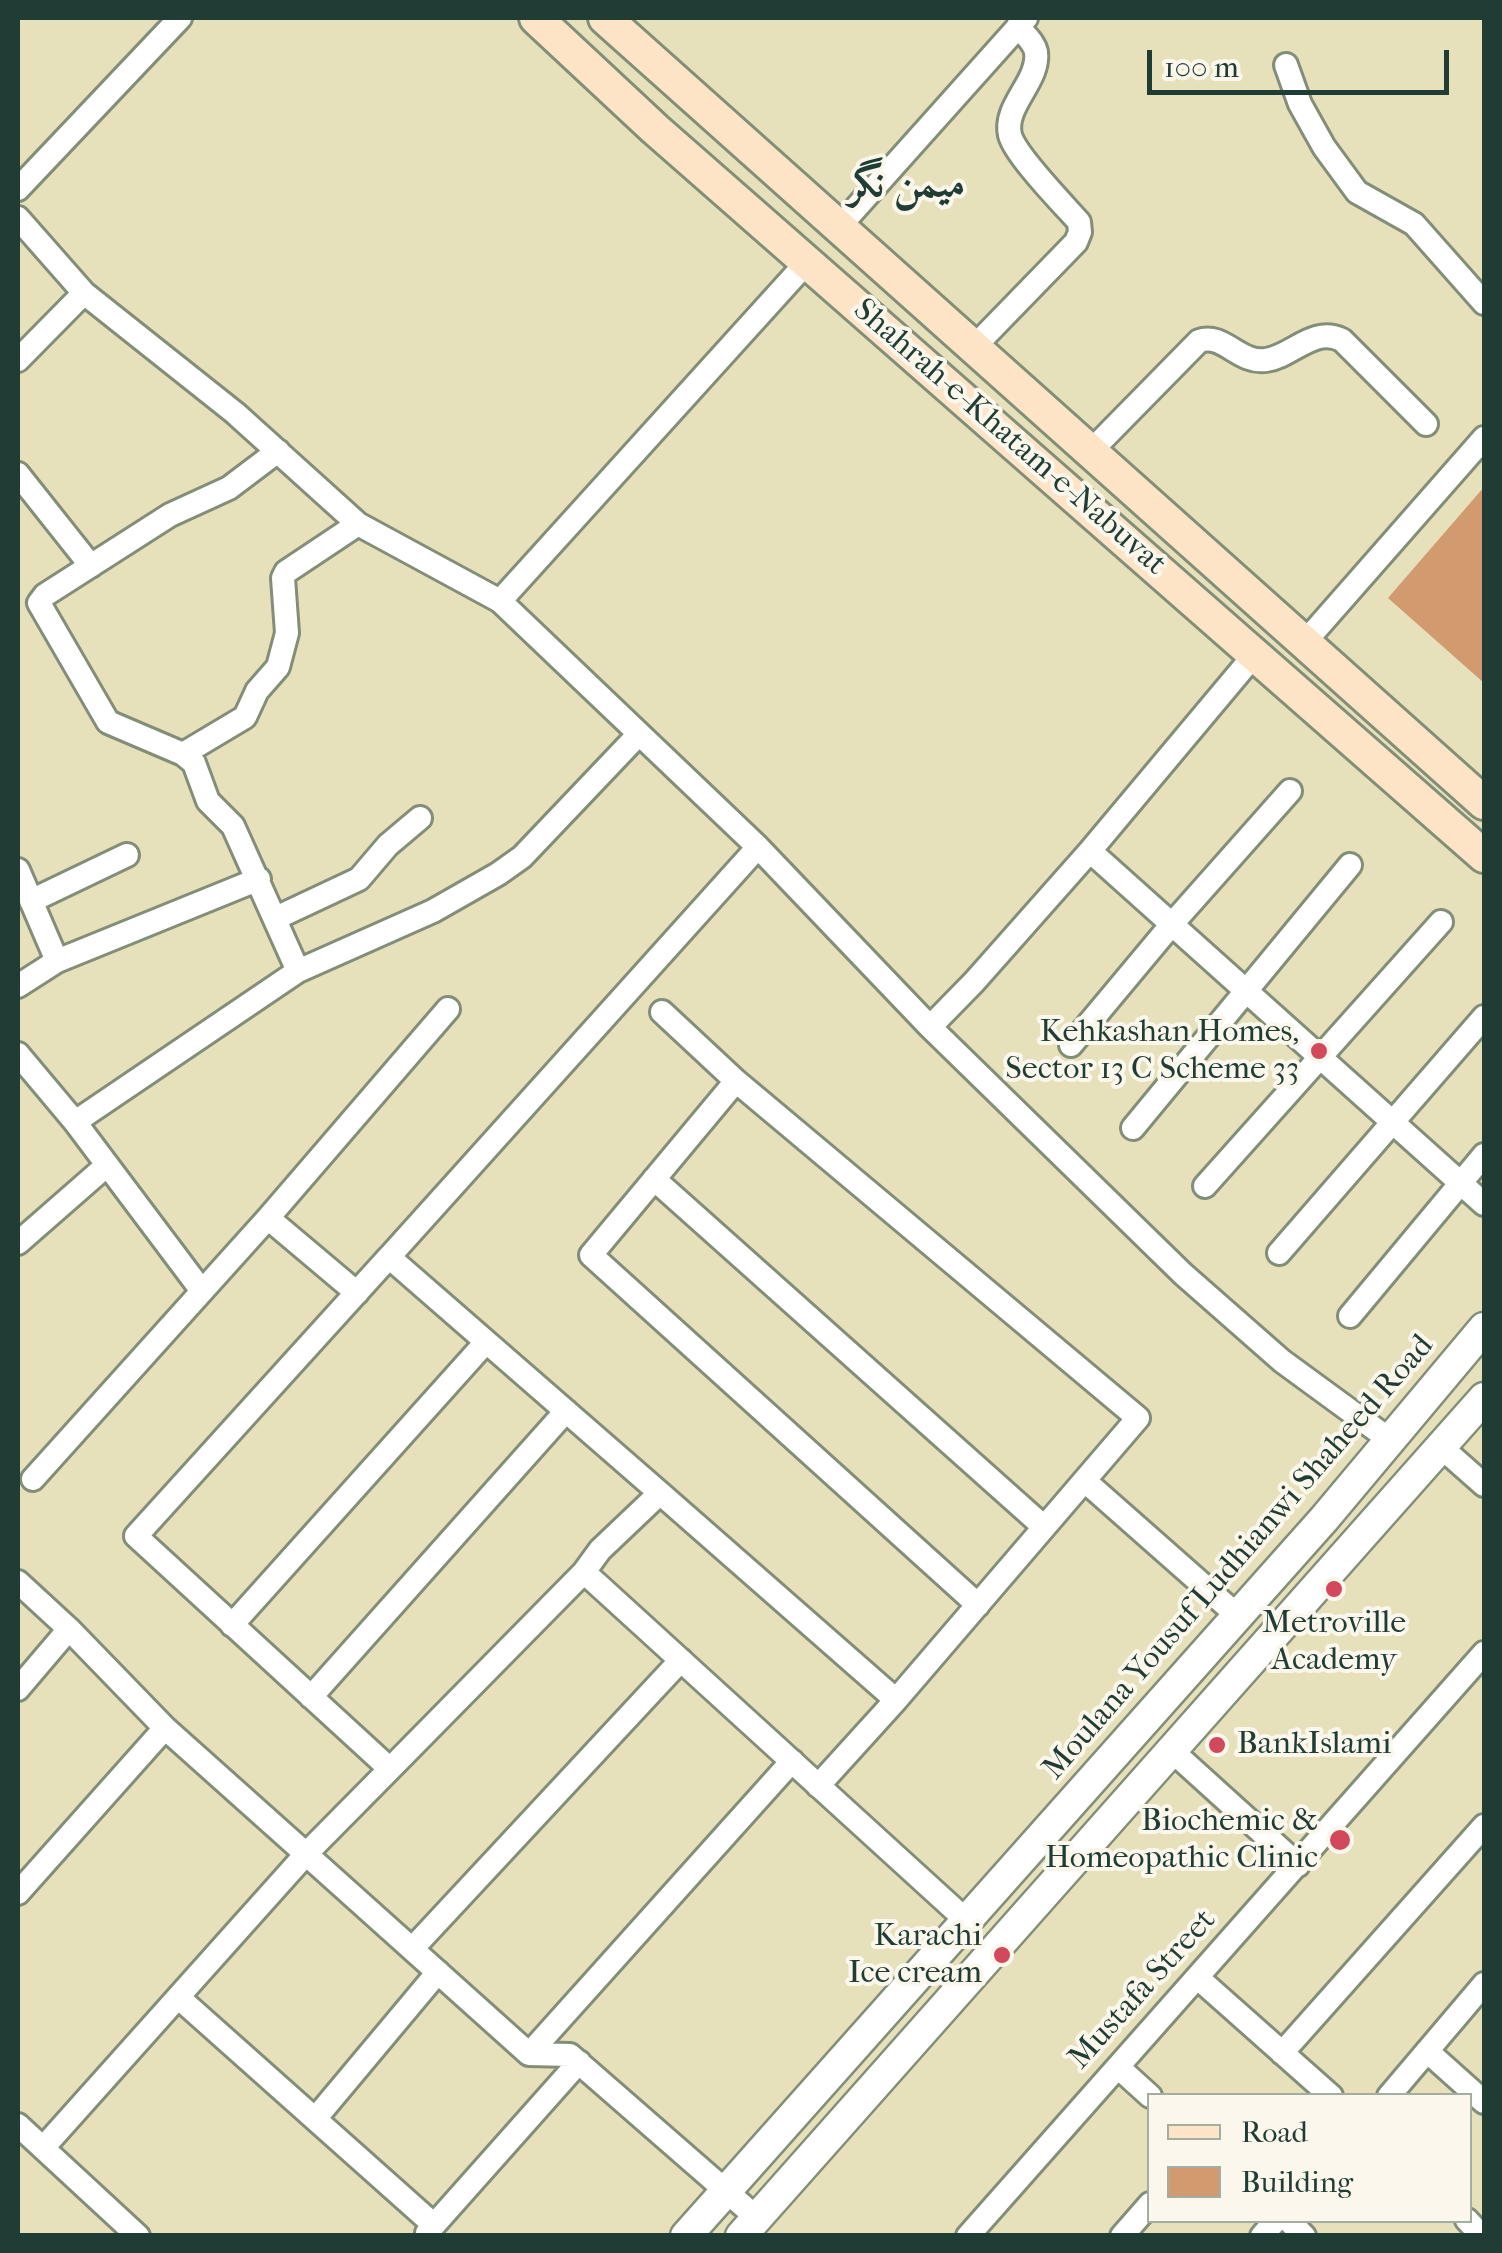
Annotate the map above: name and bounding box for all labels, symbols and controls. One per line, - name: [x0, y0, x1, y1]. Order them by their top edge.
- scale bar: [1152, 30, 1454, 92]
- text: 100 m: [1164, 50, 1239, 85]
- district label: میمن نگر: [849, 161, 965, 211]
- street label: Shahrah-e-Khatam-e-Nabuvat: [845, 292, 1173, 584]
- place label: Kehkashan Homes, Sector 13 C Scheme 33: [1005, 1014, 1299, 1089]
- marker: Kehkashan Homes, Sector 13 C Scheme 33: [1308, 1040, 1330, 1062]
- street label: Moulana Yousuf Ludhianwi Shaheed Road: [1035, 1328, 1443, 1788]
- marker: Metroville Academy: [1323, 1578, 1345, 1600]
- place label: Metroville Academy: [1262, 1605, 1406, 1680]
- place label: BankIslami: [1237, 1726, 1392, 1764]
- marker: BankIslami: [1206, 1734, 1228, 1756]
- place label: Biochemic & Homeopathic Clinic: [1045, 1803, 1318, 1878]
- marker: Biochemic & Homeopathic Clinic: [1327, 1827, 1353, 1853]
- street label: Mustafa Street: [1061, 1902, 1225, 2078]
- place label: Karachi Ice cream: [848, 1918, 982, 1993]
- marker: Karachi Ice cream: [991, 1944, 1013, 1966]
- legend: [1147, 2093, 1472, 2223]
- text: Road: [1241, 2115, 1308, 2150]
- text: Building: [1241, 2165, 1353, 2200]

